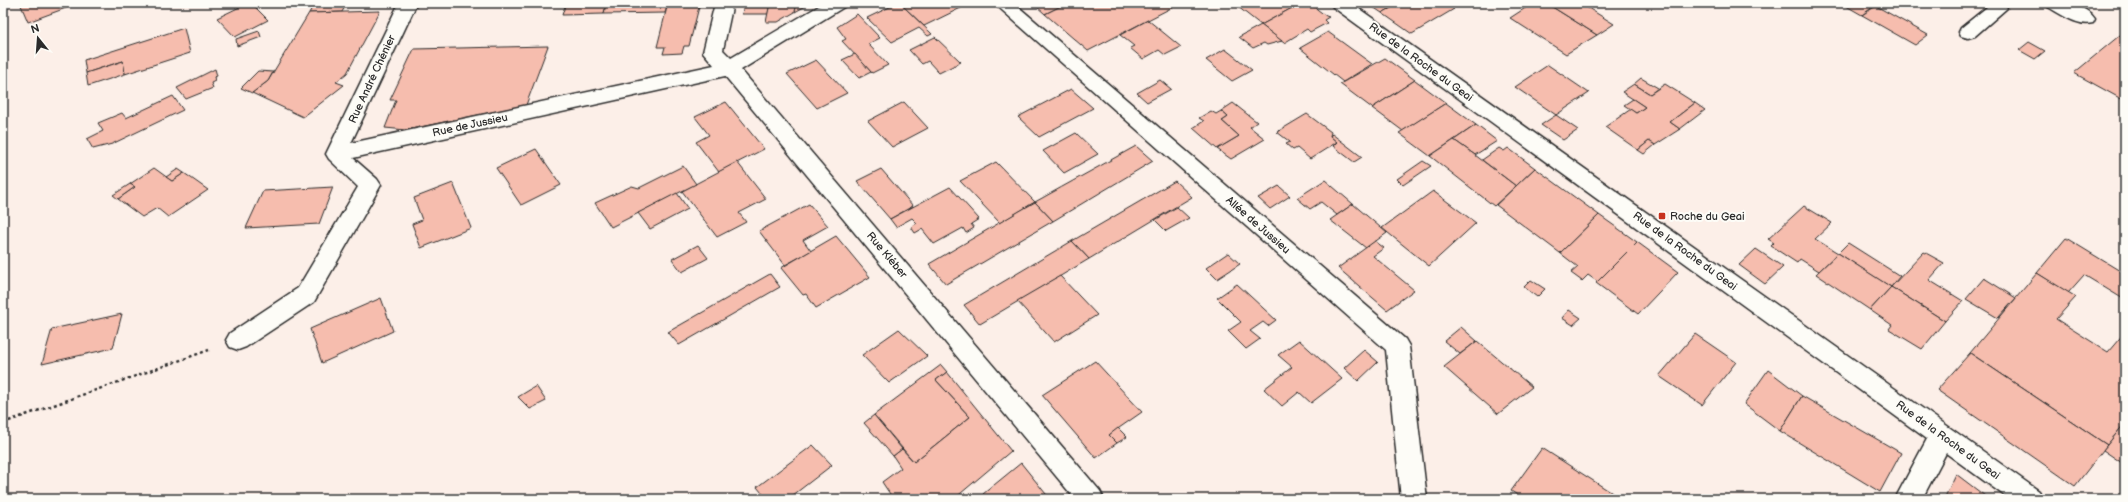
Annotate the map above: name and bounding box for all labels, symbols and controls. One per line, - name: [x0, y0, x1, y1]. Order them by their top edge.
- north arrow: [18, 18, 58, 58]
- street label: Rue de la Roche du Geai: [1367, 20, 1475, 104]
- text: N: [29, 21, 41, 36]
- street label: Rue André Chénier: [346, 32, 399, 125]
- street label: Rue de Jussieu: [431, 111, 509, 139]
- street label: Allée de Jussieu: [1223, 194, 1293, 256]
- street label: Rue de la Roche du Geai: [1631, 209, 1739, 293]
- place label: Roche du Geai: [1670, 210, 1744, 223]
- marker: Roche du Geai: [1657, 211, 1667, 221]
- street label: Rue Kléber: [864, 229, 911, 281]
- street label: Rue de la Roche du Geai: [1894, 398, 2002, 482]

